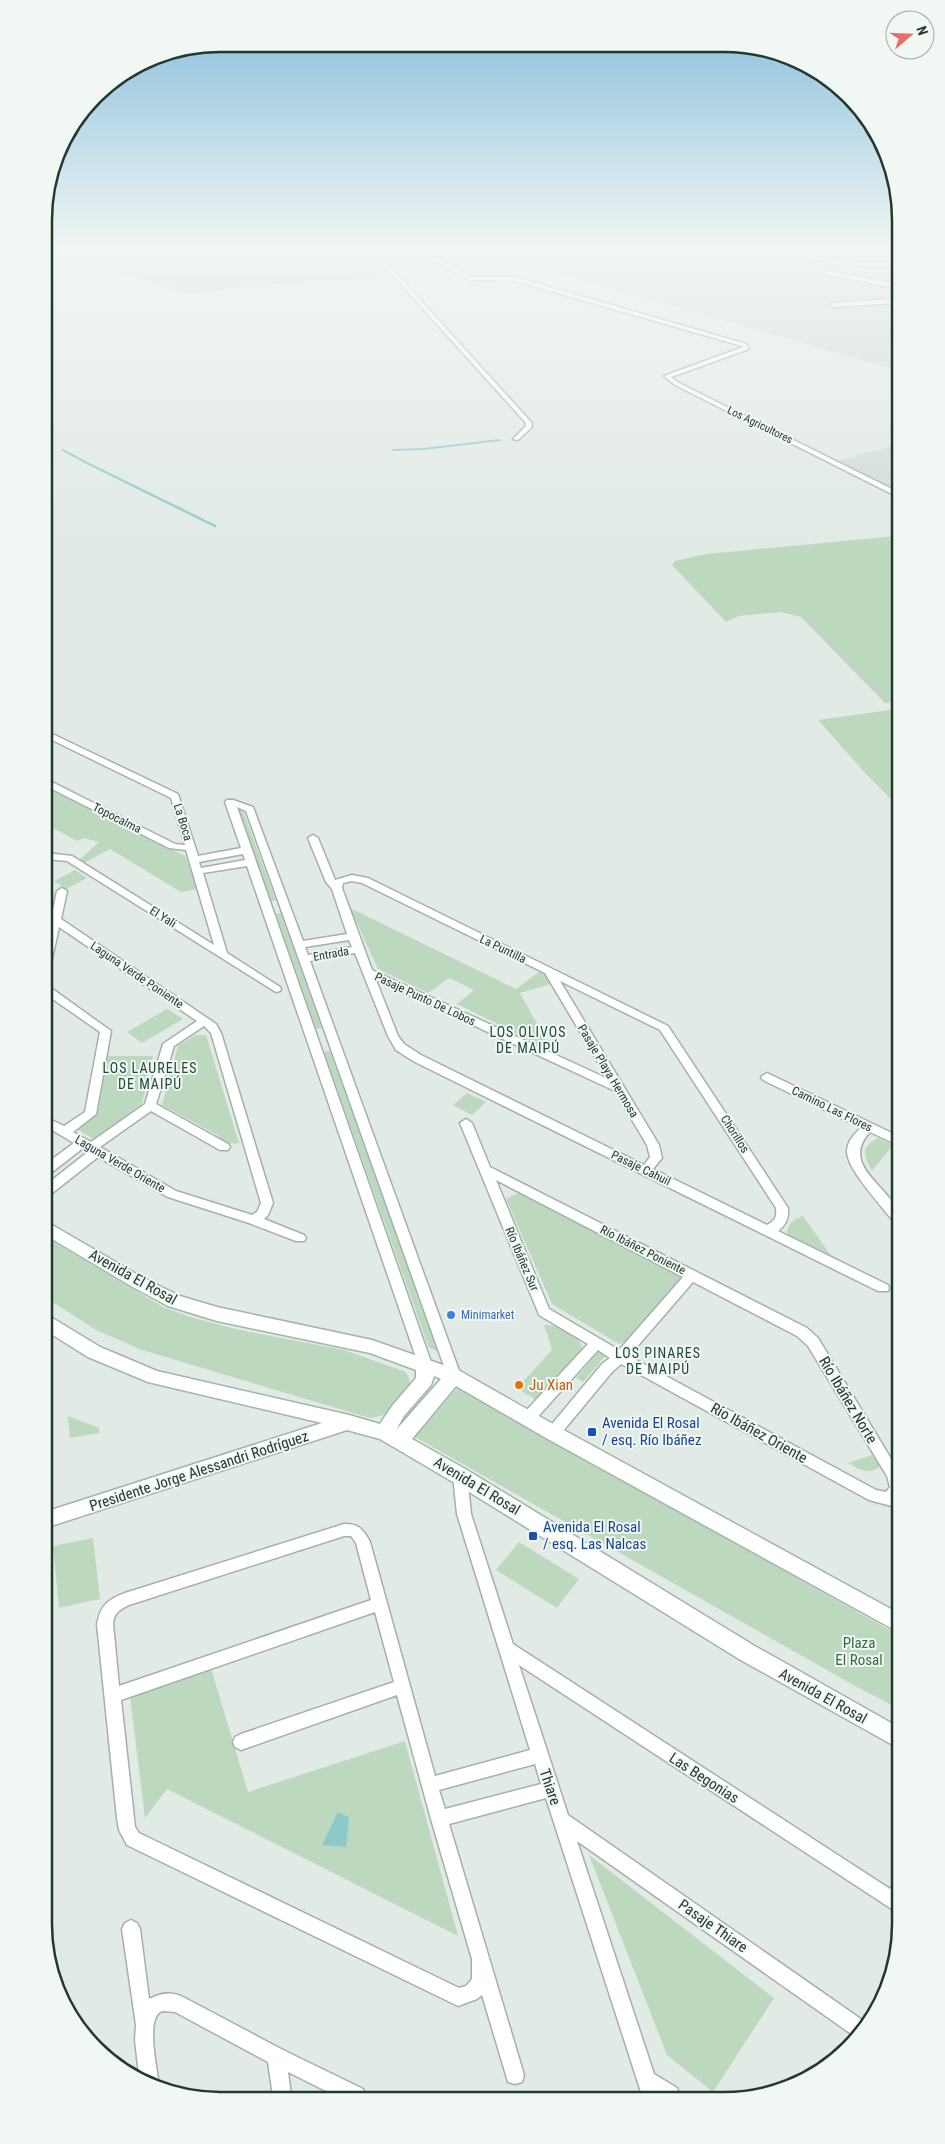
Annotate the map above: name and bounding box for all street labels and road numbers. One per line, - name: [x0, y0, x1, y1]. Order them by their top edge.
- street label: Los Agricultores: [725, 404, 795, 446]
- street label: Topocalma: [90, 800, 144, 836]
- street label: La Boca: [171, 802, 195, 842]
- street label: El Yali: [147, 903, 179, 931]
- street label: La Puntilla: [477, 932, 529, 966]
- street label: Laguna Verde Poniente: [88, 939, 187, 1012]
- street label: Entrada: [312, 944, 350, 964]
- street label: Pasaje Punto De Lobos: [372, 970, 478, 1028]
- street label: Pasaje Playa Hermosa: [575, 1022, 641, 1120]
- street label: Camino Las Flores: [789, 1083, 875, 1135]
- street label: Chorillos: [718, 1113, 752, 1155]
- street label: Laguna Verde Oriente: [72, 1133, 168, 1196]
- street label: Pasaje Cahuil: [609, 1148, 673, 1188]
- street label: Río Ibáñez Poniente: [598, 1222, 688, 1278]
- street label: Río Ibáñez Sur: [502, 1225, 542, 1293]
- street label: Avenida El Rosal: [86, 1245, 180, 1309]
- street label: Río Ibáñez Norte: [815, 1353, 881, 1447]
- street label: Río Ibáñez Oriente: [707, 1399, 811, 1467]
- street label: Presidente Jorge Alessandri Rodríguez: [87, 1427, 311, 1515]
- street label: Avenida El Rosal: [430, 1453, 524, 1519]
- street label: Avenida El Rosal: [776, 1664, 870, 1728]
- street label: Las Begonias: [666, 1749, 742, 1807]
- street label: Thiare: [535, 1767, 565, 1807]
- street label: Pasaje Thiare: [675, 1896, 751, 1956]

